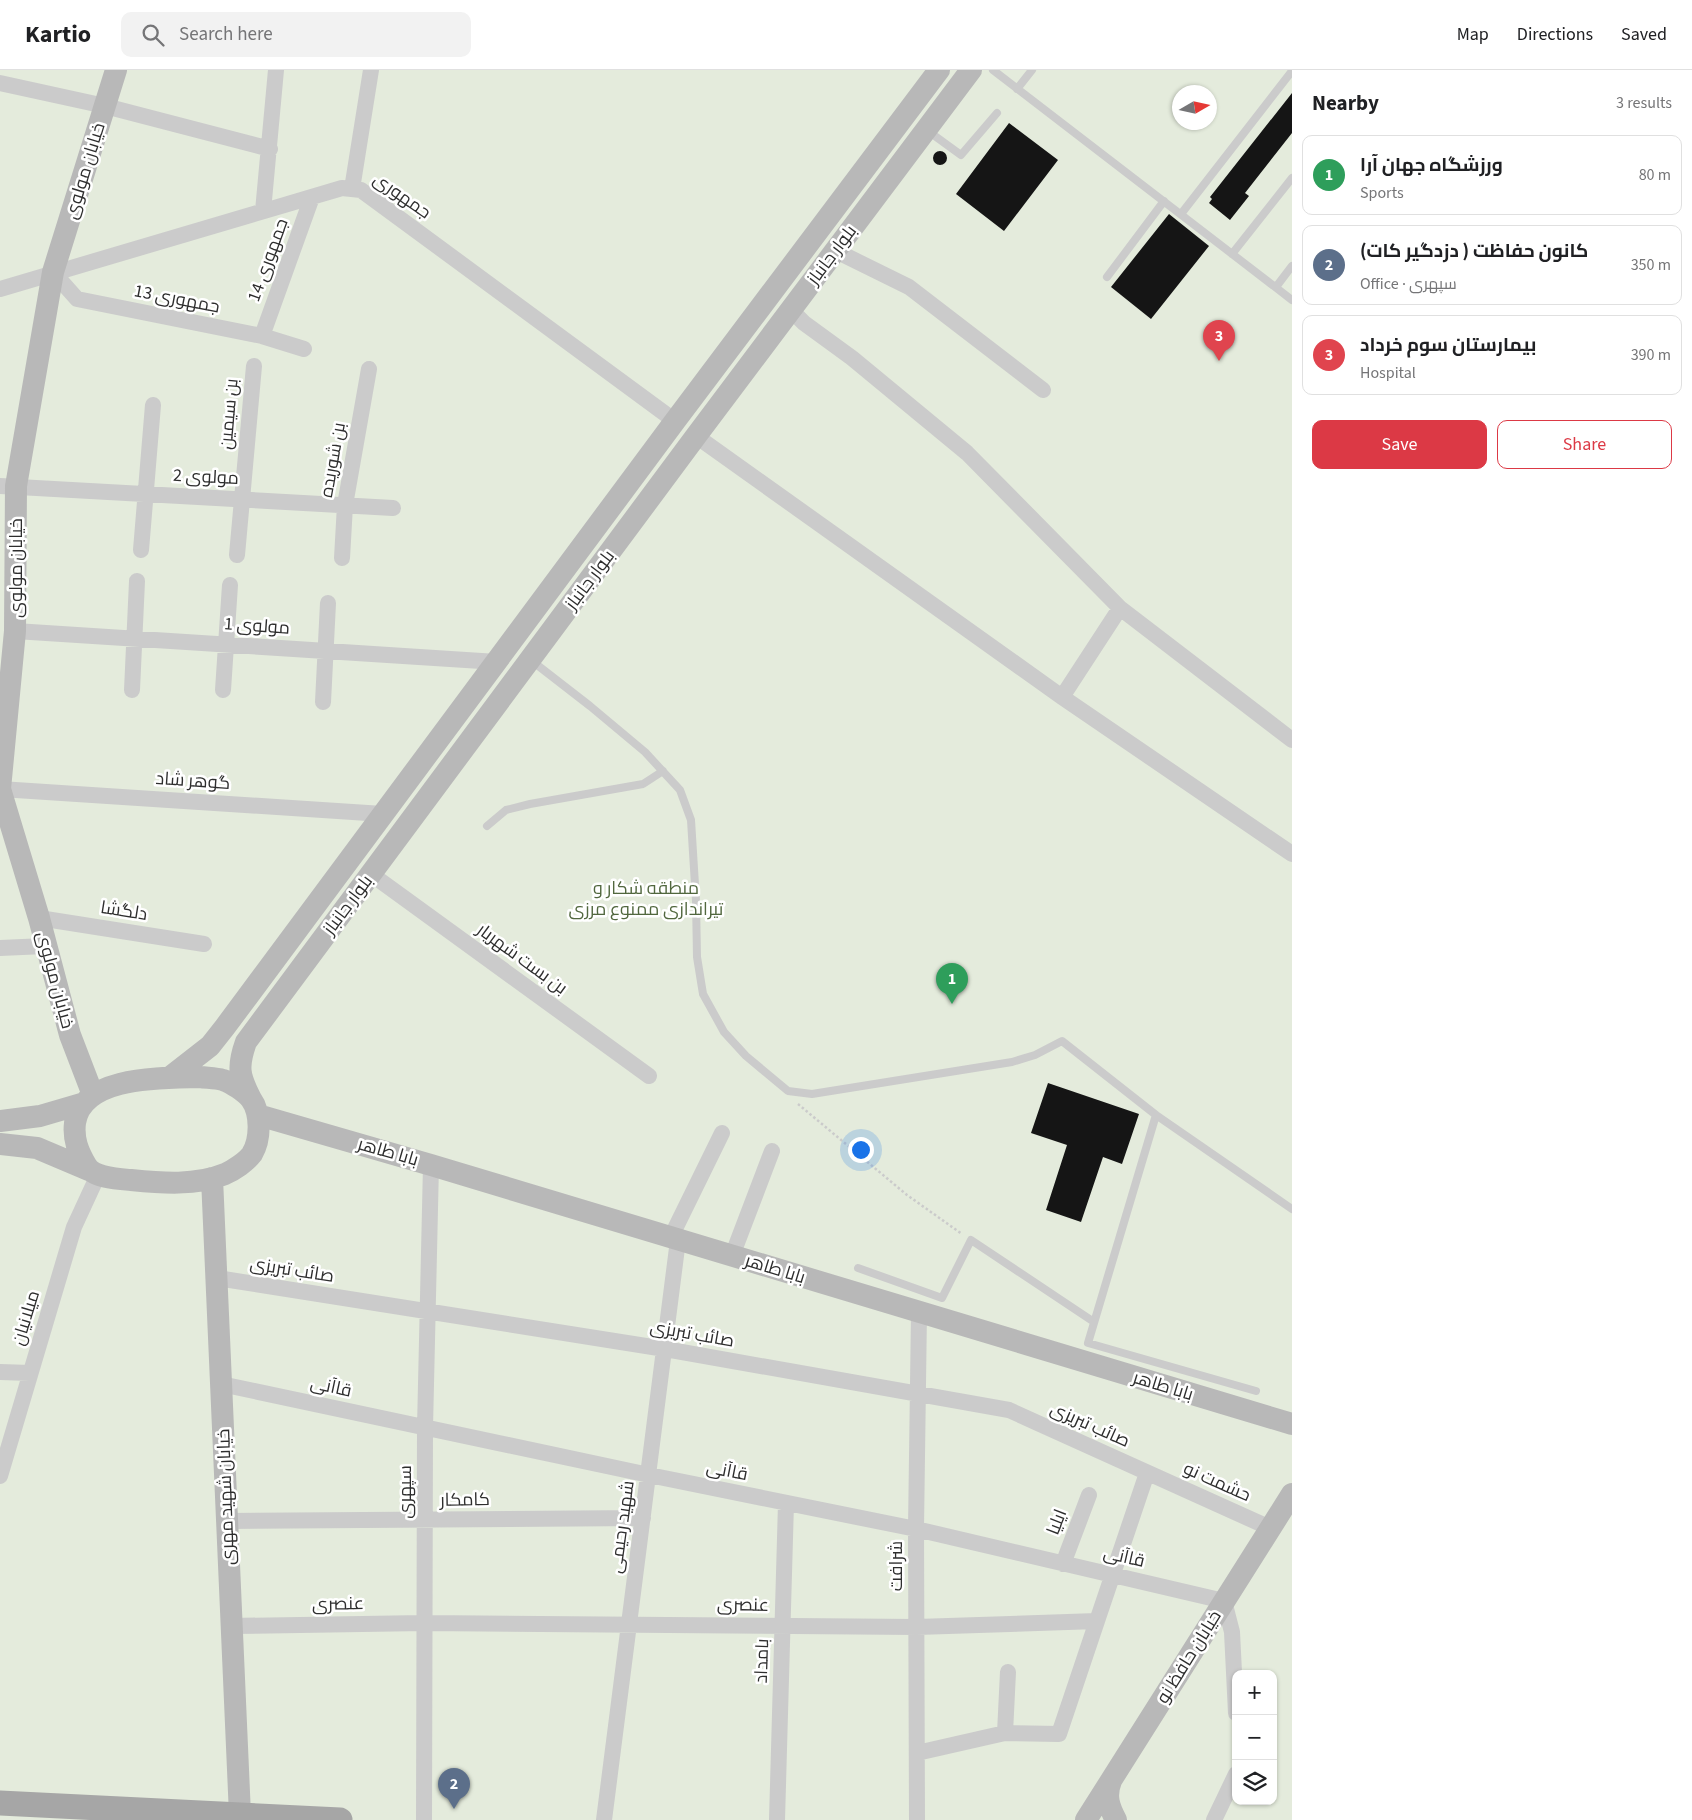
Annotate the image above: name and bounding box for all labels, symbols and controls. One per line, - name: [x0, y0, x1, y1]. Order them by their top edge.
- search box: [121, 12, 471, 57]
- text: Kartio: [25, 17, 91, 52]
- icon: search: [139, 21, 167, 49]
- text: Search here: [179, 21, 273, 48]
- text: Map: [1457, 22, 1489, 47]
- text: Directions: [1517, 22, 1593, 47]
- text: Saved: [1621, 22, 1667, 47]
- north arrow: [1172, 85, 1217, 130]
- text: Nearby: [1312, 88, 1379, 118]
- text: 3 results: [1616, 92, 1672, 114]
- street label: خیابان مولوی: [58, 120, 112, 222]
- text: ورزشگاه جهان آرا: [1360, 152, 1503, 179]
- text: 1: [1325, 164, 1333, 186]
- text: 80 m: [1639, 164, 1671, 186]
- street label: جمهوری: [368, 167, 436, 225]
- text: Sports: [1360, 182, 1404, 204]
- street label: جمهوری 14: [241, 215, 295, 305]
- street label: بلوار جانباز: [801, 220, 863, 291]
- text: کانون حفاظت ( دزدگیر کات): [1360, 238, 1588, 265]
- text: 2: [1325, 254, 1333, 276]
- text: 350 m: [1631, 254, 1671, 276]
- text: Office · سپهری: [1360, 273, 1457, 295]
- street label: جمهوری 13: [132, 278, 222, 320]
- pin: 3: [1203, 320, 1235, 361]
- text: بیمارستان سوم خرداد: [1360, 332, 1536, 359]
- text: 3: [1325, 344, 1333, 366]
- text: 390 m: [1631, 344, 1671, 366]
- text: Hospital: [1360, 362, 1416, 384]
- street label: بن سیمین: [213, 377, 245, 451]
- street label: بن شوریده: [314, 420, 352, 500]
- button: Save: [1312, 420, 1487, 469]
- button: Share: [1497, 420, 1672, 469]
- street label: مولوی 2: [172, 463, 240, 491]
- street label: خیابان مولوی: [4, 518, 29, 618]
- street label: بلوار جانباز: [559, 545, 621, 616]
- street label: مولوی 1: [223, 611, 291, 641]
- street label: گوهر شاد: [155, 766, 231, 796]
- street label: بلوار جانباز: [317, 870, 379, 941]
- park label: منطقه شکار و تیراندازی ممنوع مرزی: [569, 876, 724, 922]
- street label: دلگشا: [99, 895, 149, 927]
- street label: بن بست شهریار: [471, 917, 572, 1000]
- street label: خیابان مولوی: [30, 929, 80, 1031]
- pin: 1: [936, 963, 968, 1004]
- street label: بابا طاهر: [354, 1131, 421, 1173]
- your location: [848, 1137, 874, 1163]
- street label: بابا طاهر: [741, 1248, 808, 1290]
- street label: صائب تبریزی: [248, 1251, 336, 1289]
- street label: میلانیان: [6, 1287, 46, 1349]
- street label: صائب تبریزی: [648, 1314, 736, 1354]
- street label: بابا طاهر: [1129, 1365, 1196, 1407]
- street label: قاآنی: [308, 1370, 354, 1404]
- street label: صائب تبریزی: [1046, 1396, 1134, 1454]
- street label: خیابان شهید مهری: [211, 1428, 241, 1566]
- street label: قاآنی: [704, 1455, 750, 1487]
- street label: حشمت نو: [1179, 1456, 1255, 1508]
- street label: سپهری: [393, 1465, 418, 1519]
- street label: شهید رحیمی: [603, 1479, 641, 1575]
- street label: کامکار: [439, 1487, 490, 1513]
- street label: ایلیا: [1041, 1505, 1073, 1539]
- street label: قاآنی: [1101, 1540, 1147, 1574]
- street label: شرافت: [884, 1541, 909, 1591]
- street label: عنصری: [312, 1591, 364, 1617]
- street label: عنصری: [717, 1592, 769, 1618]
- street label: خیابان حافظ نو: [1150, 1606, 1228, 1708]
- street label: بامداد: [749, 1638, 775, 1684]
- map controls: [1232, 1670, 1277, 1805]
- button: +: [1232, 1670, 1277, 1715]
- button: −: [1232, 1715, 1277, 1760]
- button: layers: [1232, 1760, 1277, 1805]
- pin: 2: [438, 1768, 470, 1809]

